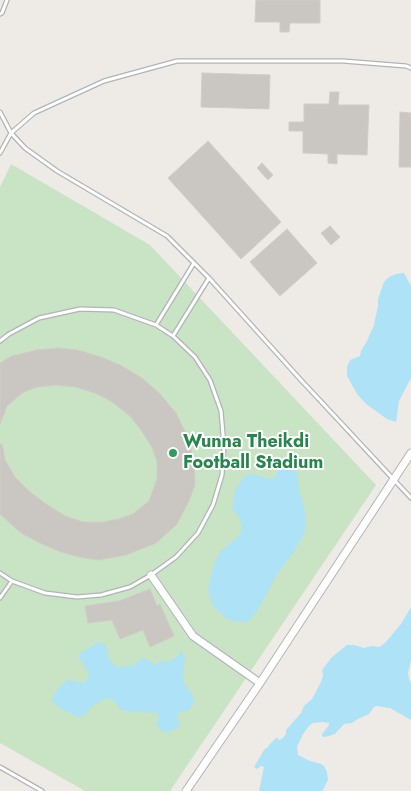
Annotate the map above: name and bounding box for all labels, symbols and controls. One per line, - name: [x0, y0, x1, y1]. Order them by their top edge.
- place label: Wunna Theikdi Football Stadium: [183, 432, 323, 474]
- marker: Wunna Theikdi Football Stadium: [167, 447, 179, 459]

